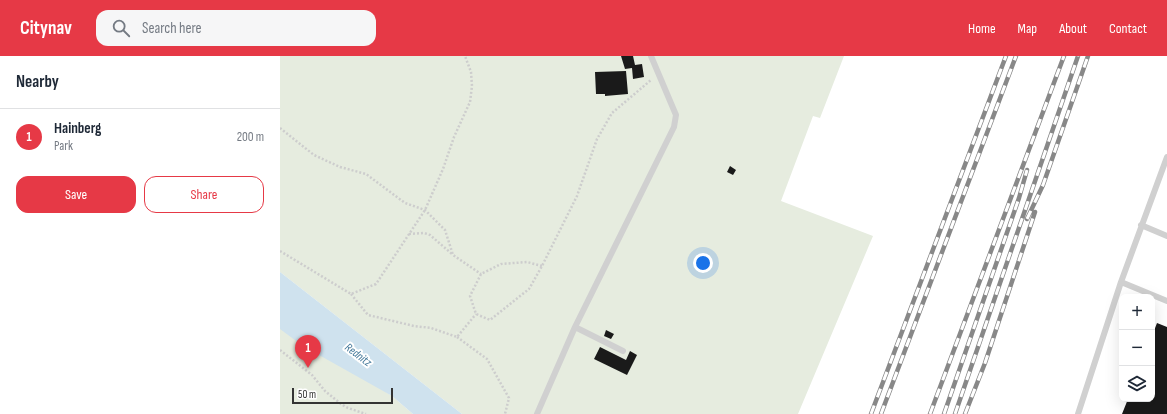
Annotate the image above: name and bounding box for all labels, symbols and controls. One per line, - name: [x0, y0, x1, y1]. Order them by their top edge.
- search box: [96, 10, 376, 46]
- text: Citynav: [20, 17, 72, 40]
- icon: search: [110, 17, 132, 39]
- text: Search here: [142, 19, 202, 38]
- text: Home: [968, 20, 996, 37]
- text: Map: [1018, 20, 1037, 37]
- text: About: [1059, 20, 1087, 37]
- text: Contact: [1109, 20, 1147, 37]
- text: Nearby: [16, 72, 59, 92]
- text: Hainberg: [54, 119, 101, 138]
- text: 1: [26, 129, 32, 145]
- text: 200 m: [237, 129, 264, 145]
- text: Park: [54, 138, 73, 154]
- button: Save: [16, 176, 136, 213]
- button: Share: [144, 176, 264, 213]
- your location: [693, 253, 713, 273]
- map controls: [1119, 294, 1155, 402]
- button: +: [1119, 294, 1155, 330]
- button: −: [1119, 330, 1155, 366]
- pin: 1: [295, 335, 321, 368]
- water label: Rednitz: [342, 340, 375, 370]
- button: layers: [1119, 366, 1155, 402]
- scale bar: [292, 386, 393, 405]
- text: 50 m: [298, 388, 316, 401]

